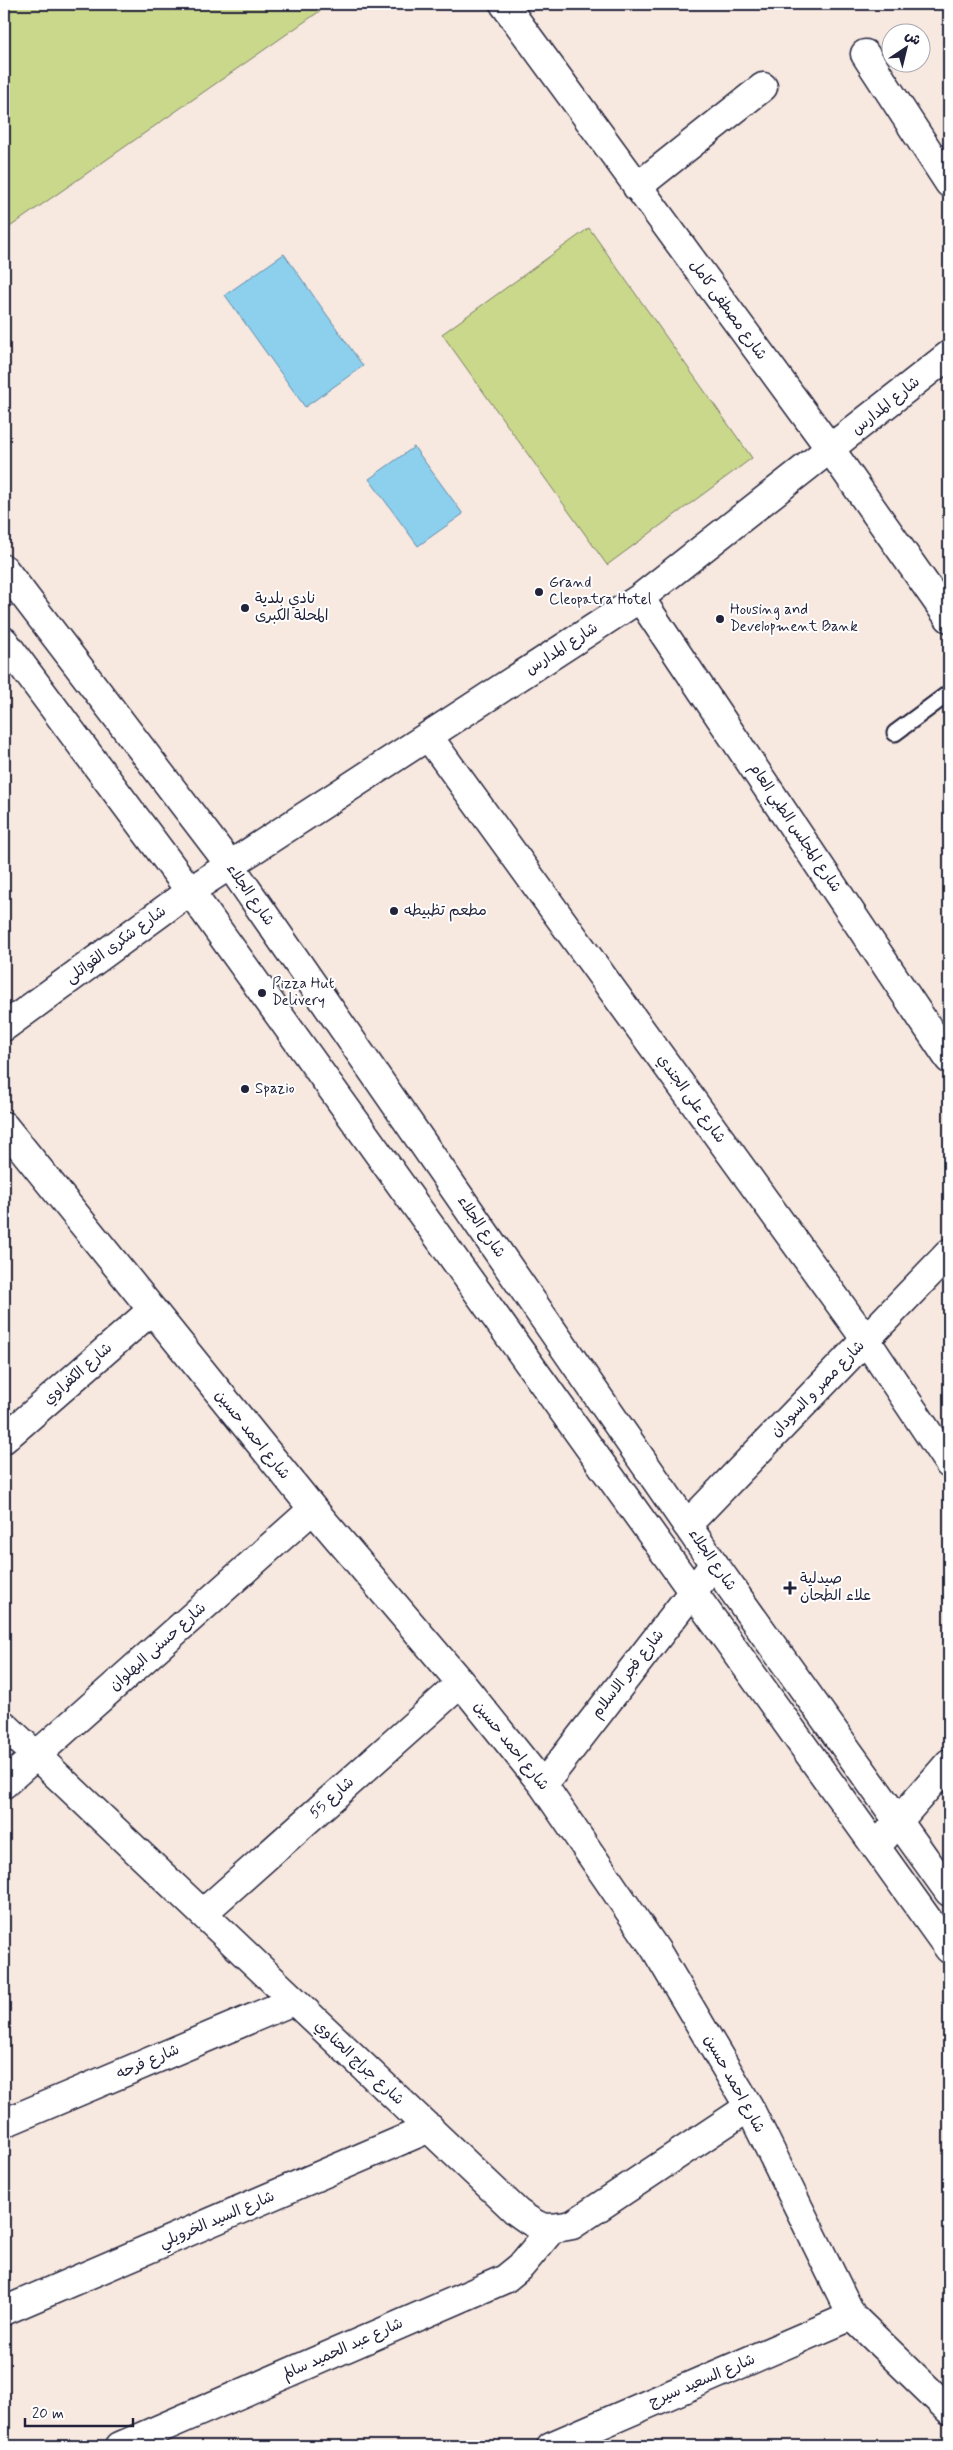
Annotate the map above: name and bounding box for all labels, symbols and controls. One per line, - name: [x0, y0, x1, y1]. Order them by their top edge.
- north arrow: [880, 22, 930, 72]
- text: ش: [901, 26, 924, 50]
- street label: شارع مصطفى كامل: [685, 256, 771, 364]
- street label: شارع المدارس: [848, 372, 924, 440]
- place label: Grand Cleopatra Hotel: [549, 573, 652, 610]
- marker: Grand Cleopatra Hotel: [533, 586, 545, 598]
- place label: نادي بلدية المحلة الكبرى: [255, 589, 328, 626]
- place label: Housing and Development Bank: [730, 600, 858, 637]
- marker: نادي بلدية المحلة الكبرى: [239, 602, 251, 614]
- marker: Housing and Development Bank: [714, 613, 726, 625]
- street label: شارع المدارس: [522, 618, 602, 680]
- street label: شارع المجلس الطبي العام: [743, 760, 846, 898]
- street label: شارع الجلاء: [221, 860, 279, 930]
- place label: مطعم تظبيطه: [404, 901, 487, 922]
- street label: شارع شكرى القواتلى: [62, 902, 170, 988]
- marker: مطعم تظبيطه: [388, 905, 400, 917]
- place label: Pizza Hut Delivery: [272, 974, 335, 1011]
- marker: Pizza Hut Delivery: [256, 987, 268, 999]
- street label: شارع على الجندي: [652, 1051, 730, 1147]
- place label: Spazio: [255, 1079, 295, 1099]
- marker: Spazio: [239, 1083, 251, 1095]
- street label: شارع الجلاء: [452, 1192, 510, 1262]
- street label: شارع مصر و السودان: [767, 1336, 869, 1442]
- street label: شارع الكفراوي: [39, 1338, 117, 1410]
- street label: شارع احمد حسين: [210, 1386, 294, 1484]
- street label: شارع الجلاء: [683, 1525, 741, 1595]
- place label: صيدلية علاء الطحان: [800, 1569, 871, 1606]
- marker: صيدلية علاء الطحان: [784, 1582, 796, 1594]
- street label: شارع حسنى البهلوان: [105, 1598, 211, 1696]
- street label: شارع فجر الاسلام: [587, 1626, 669, 1722]
- street label: شارع احمد حسين: [469, 1697, 553, 1795]
- street label: شارع 55: [305, 1773, 359, 1823]
- street label: شارع جراج الحناوي: [310, 2016, 408, 2110]
- street label: شارع احمد حسين: [699, 2031, 769, 2137]
- street label: شارع فرحه: [114, 2040, 182, 2084]
- street label: شارع السيد الخرويلي: [156, 2187, 279, 2255]
- street label: شارع عبد الحميد سالم: [280, 2313, 406, 2385]
- street label: شارع السعيد سيرج: [646, 2350, 758, 2412]
- scale bar: [25, 2395, 132, 2427]
- text: 20 m: [32, 2404, 64, 2424]

